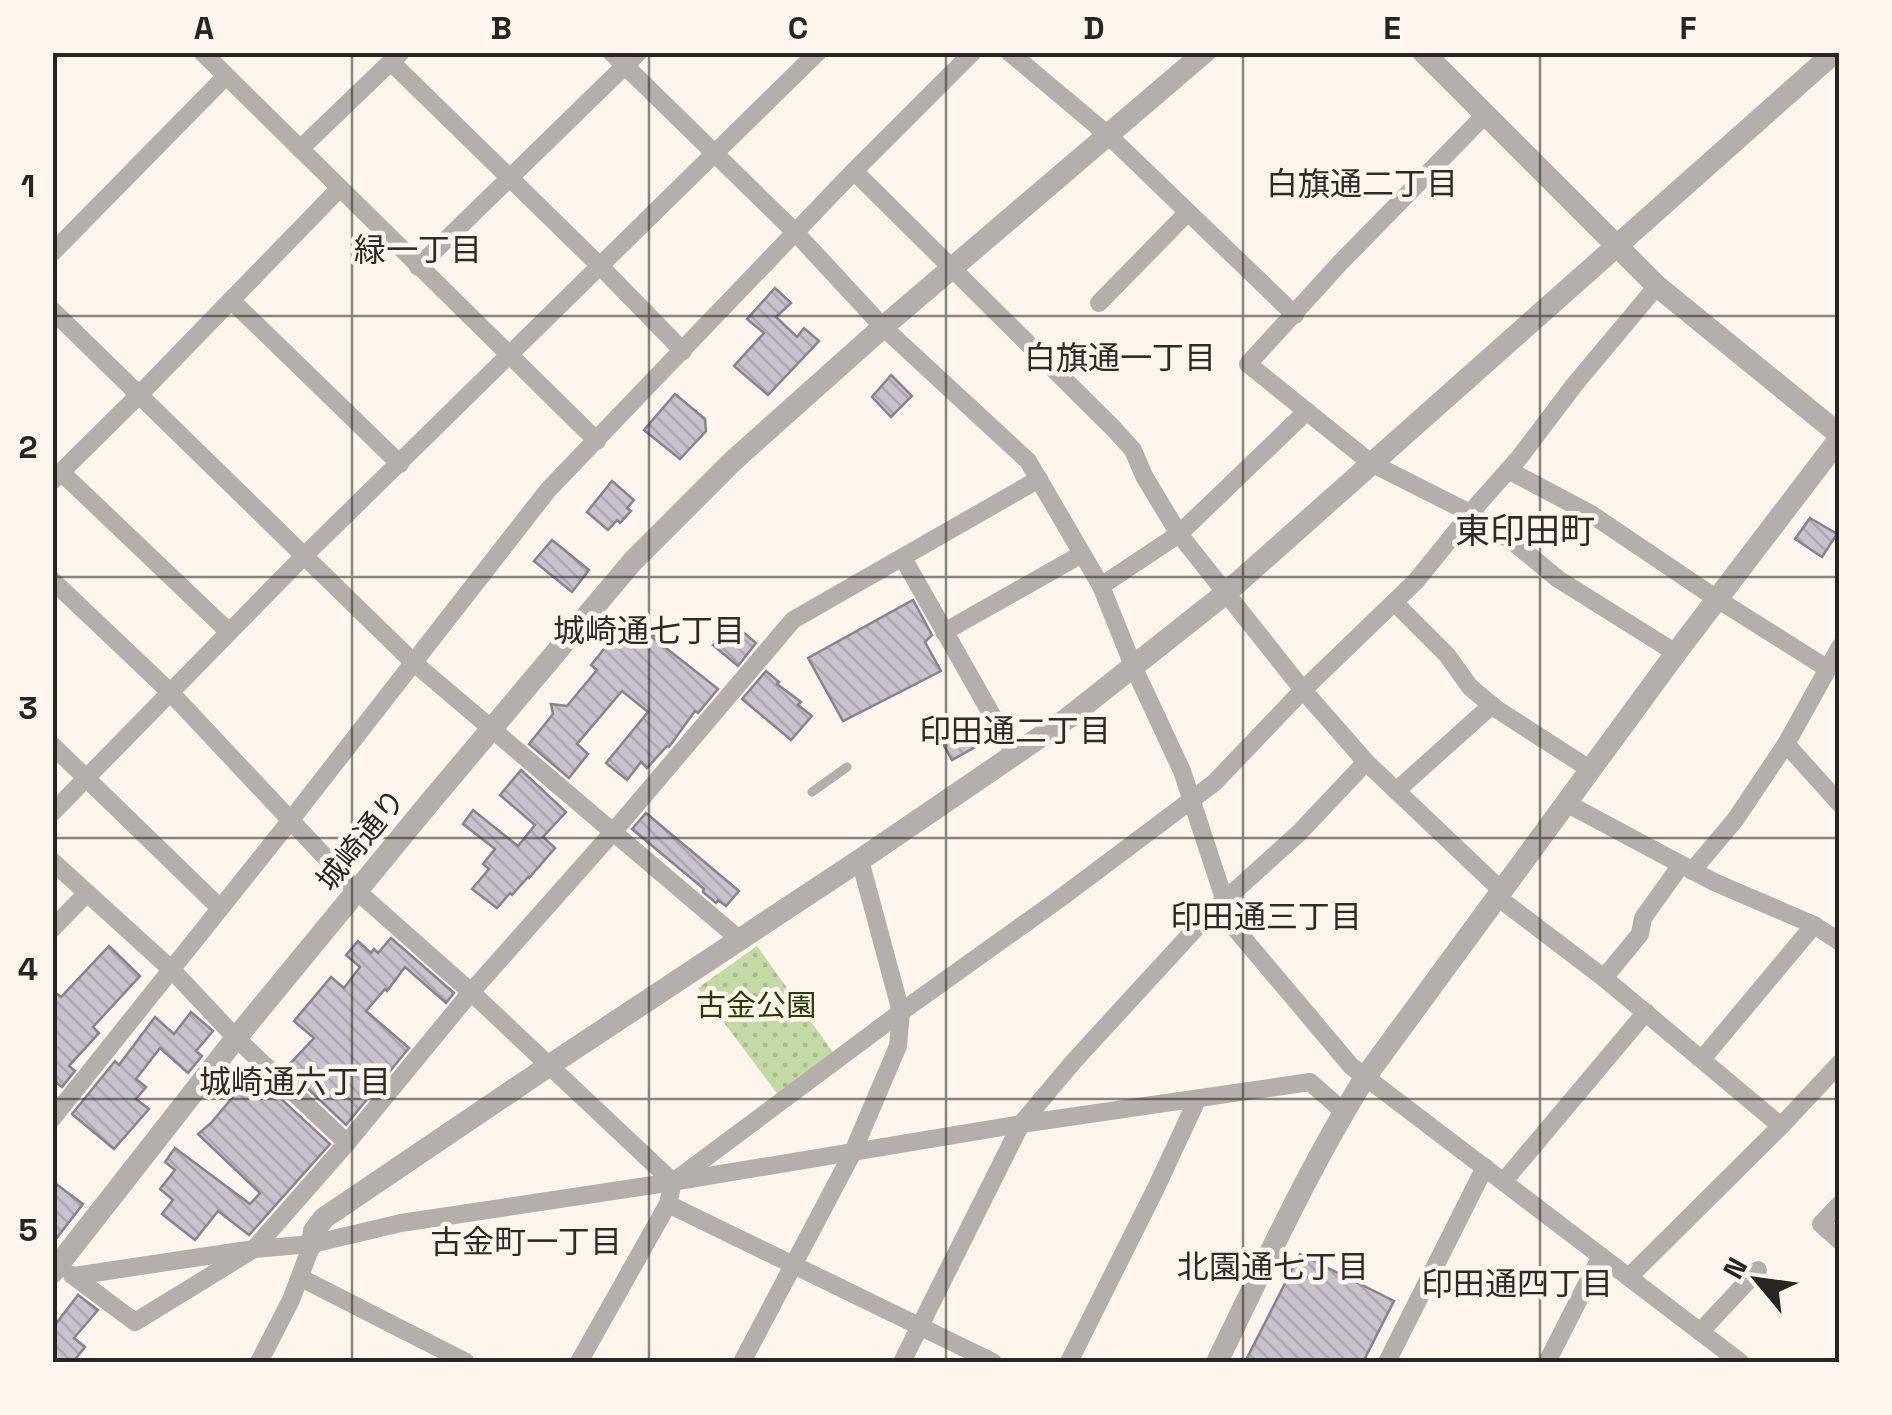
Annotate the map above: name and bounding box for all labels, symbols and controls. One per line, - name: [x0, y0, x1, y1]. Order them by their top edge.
- text: A: [194, 8, 214, 48]
- text: B: [490, 8, 512, 48]
- text: C: [788, 8, 808, 48]
- text: D: [1083, 8, 1105, 48]
- text: E: [1383, 8, 1401, 48]
- text: F: [1679, 8, 1697, 48]
- district label: 白旗通二丁目: [1266, 164, 1458, 204]
- text: 1: [21, 166, 35, 206]
- district label: 緑一丁目: [354, 230, 482, 270]
- district label: 白旗通一丁目: [1024, 338, 1216, 378]
- text: 2: [18, 427, 38, 467]
- district label: 東印田町: [1455, 509, 1595, 553]
- district label: 城崎通七丁目: [553, 611, 745, 651]
- text: 3: [18, 688, 38, 728]
- district label: 印田通二丁目: [919, 711, 1111, 751]
- street label: 城崎通り: [308, 781, 414, 899]
- district label: 印田通三丁目: [1170, 897, 1362, 937]
- text: 4: [18, 949, 38, 989]
- park label: 古金公園: [696, 986, 816, 1025]
- district label: 城崎通六丁目: [199, 1062, 391, 1102]
- text: 5: [18, 1210, 38, 1250]
- district label: 古金町一丁目: [430, 1222, 622, 1262]
- north arrow: [1707, 1230, 1807, 1330]
- district label: 北園通七丁目: [1177, 1247, 1369, 1287]
- text: N: [1715, 1251, 1755, 1285]
- district label: 印田通四丁目: [1421, 1264, 1613, 1304]

